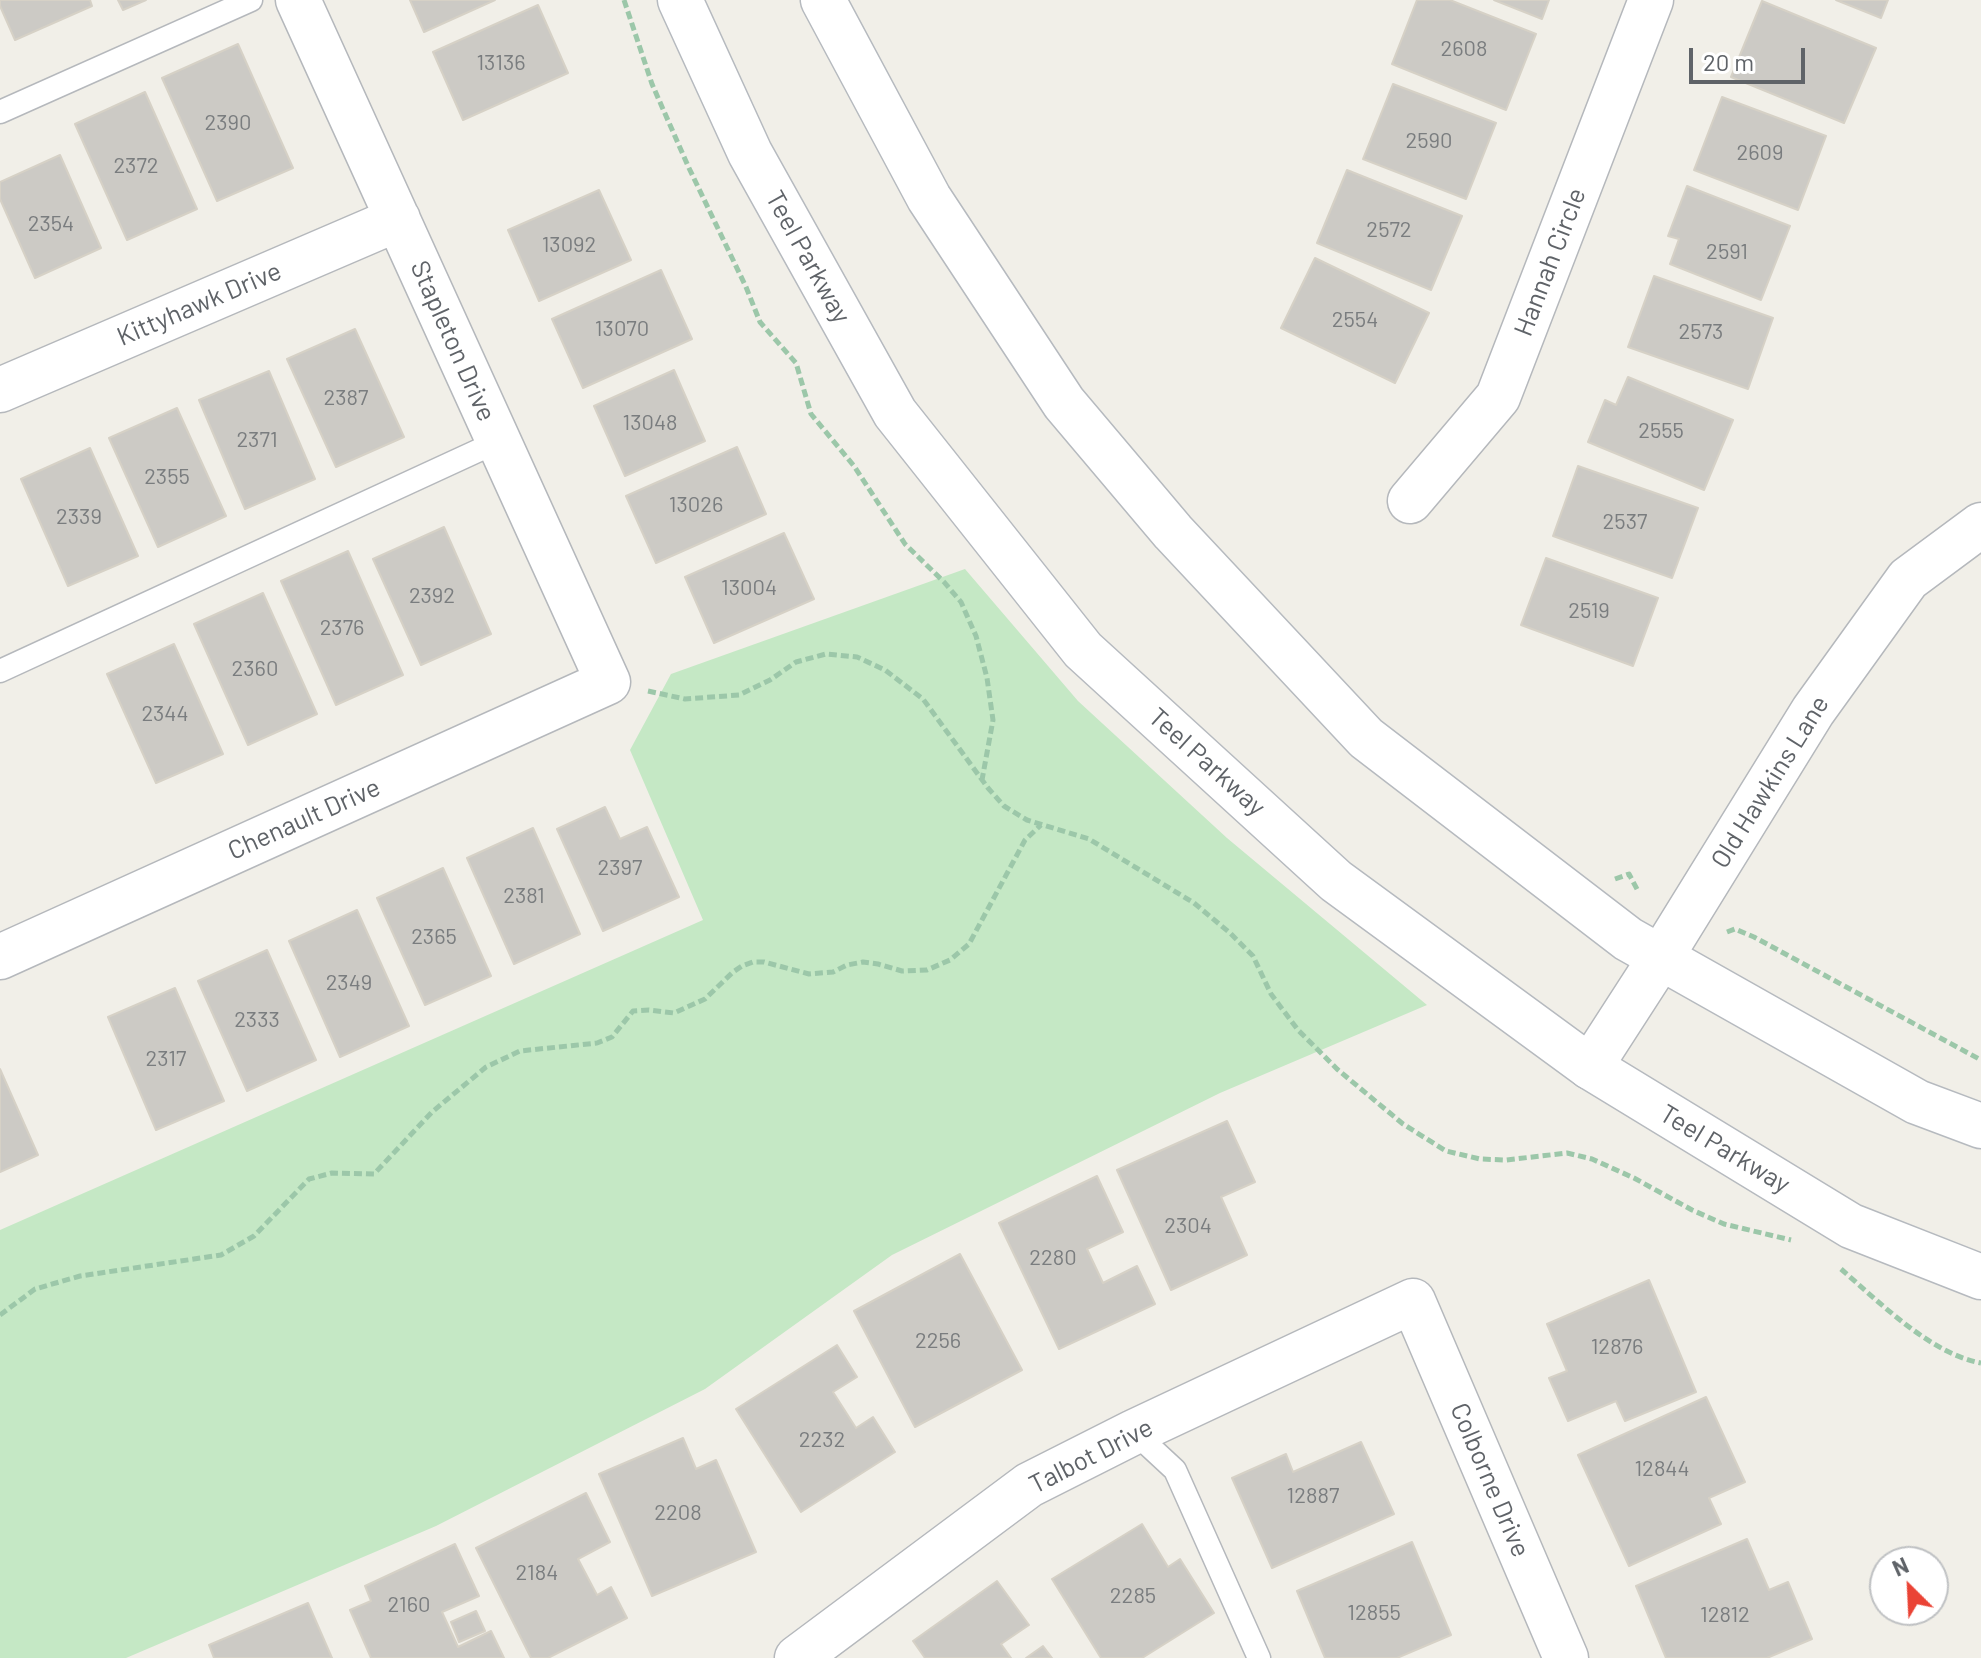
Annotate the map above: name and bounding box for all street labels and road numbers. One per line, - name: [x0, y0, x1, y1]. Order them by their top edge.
- street label: Hannah Circle: [1507, 184, 1593, 340]
- street label: Teel Parkway: [759, 185, 857, 329]
- street label: Kittyhawk Drive: [112, 255, 286, 353]
- street label: Stapleton Drive: [404, 256, 502, 426]
- street label: Old Hawkins Lane: [1704, 690, 1836, 874]
- street label: Teel Parkway: [1142, 701, 1272, 823]
- street label: Chenault Drive: [223, 772, 385, 866]
- street label: Teel Parkway: [1654, 1098, 1796, 1200]
- street label: Colborne Drive: [1444, 1398, 1536, 1562]
- street label: Talbot Drive: [1024, 1412, 1158, 1500]

